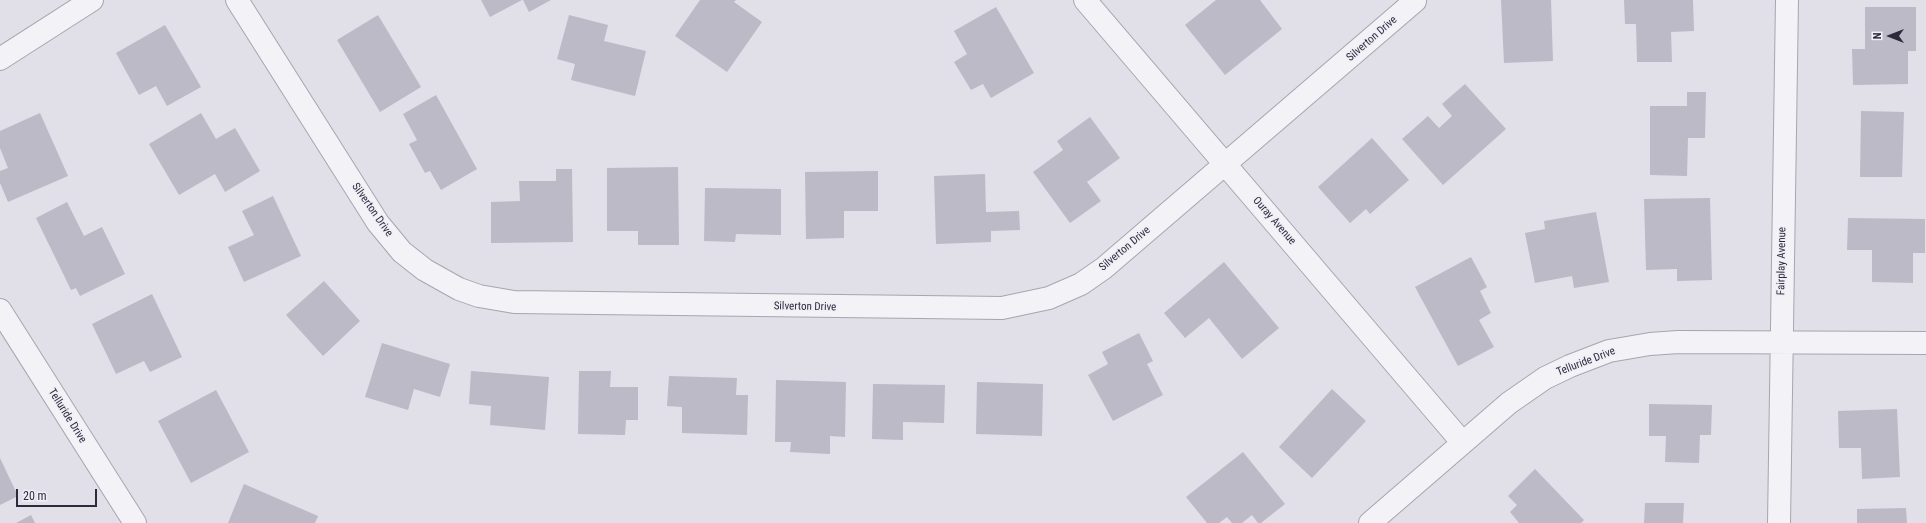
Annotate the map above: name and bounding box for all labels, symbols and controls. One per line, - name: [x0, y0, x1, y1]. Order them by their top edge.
- street label: Silverton Drive: [1344, 13, 1400, 65]
- north arrow: [1870, 16, 1910, 56]
- text: N: [1871, 33, 1884, 39]
- street label: Silverton Drive: [349, 181, 395, 239]
- street label: Ouray Avenue: [1250, 194, 1298, 248]
- street label: Silverton Drive: [1097, 224, 1153, 274]
- street label: Fairplay Avenue: [1775, 227, 1789, 295]
- street label: Silverton Drive: [774, 300, 836, 314]
- street label: Telluride Drive: [1555, 345, 1617, 379]
- street label: Telluride Drive: [45, 386, 89, 446]
- scale bar: [18, 481, 99, 507]
- text: 20 m: [23, 489, 47, 503]

